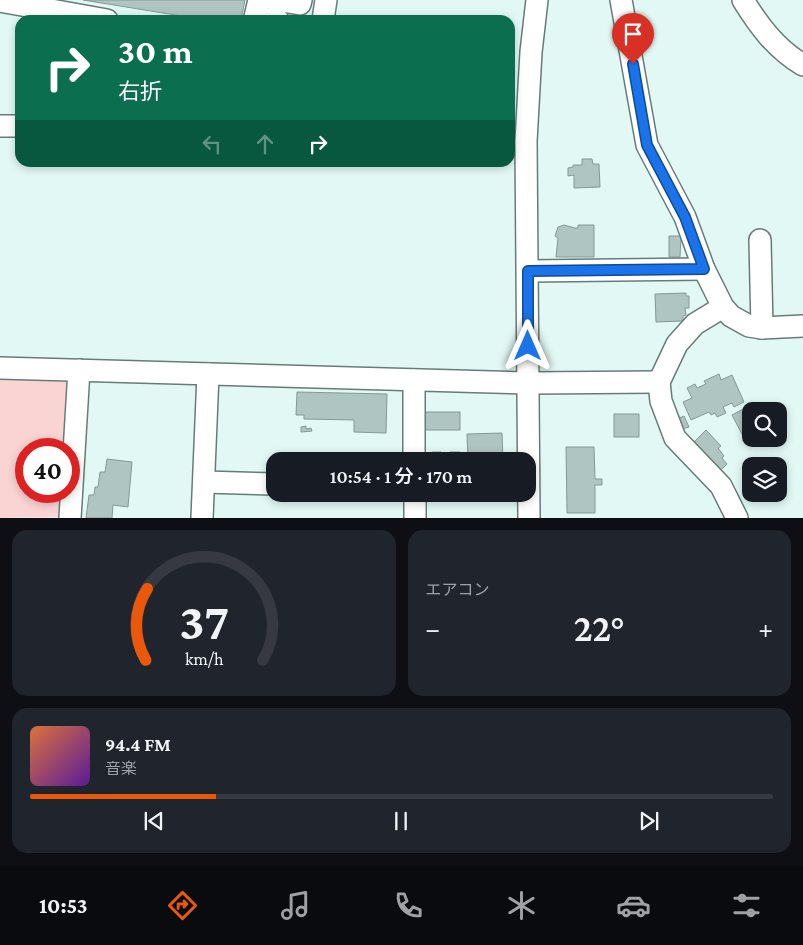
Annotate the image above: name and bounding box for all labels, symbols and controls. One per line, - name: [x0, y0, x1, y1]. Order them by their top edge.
- pin: [612, 13, 654, 64]
- icon: arrive: [619, 20, 647, 48]
- text: 30 m: [118, 32, 193, 71]
- icon: right: [35, 35, 100, 100]
- text: 右折: [118, 79, 162, 104]
- icon: left: [198, 130, 226, 158]
- icon: ahead: [251, 130, 279, 158]
- icon: right: [304, 130, 332, 158]
- position arrow: [501, 319, 553, 371]
- map controls: [742, 402, 787, 502]
- button: search: [742, 402, 787, 447]
- speed limit sign: 40: [15, 438, 80, 503]
- button: layers: [742, 457, 787, 502]
- text: 10:54 · 1 分 · 170 m: [330, 466, 472, 487]
- text: エアコン: [426, 581, 490, 598]
- text: 37: [179, 592, 229, 650]
- text: 22°: [574, 607, 625, 649]
- text: −: [426, 613, 440, 644]
- text: +: [758, 613, 773, 644]
- text: km/h: [184, 649, 223, 669]
- text: 94.4 FM: [105, 734, 171, 755]
- text: 音楽: [105, 760, 137, 777]
- icon: previous: [140, 807, 168, 835]
- icon: pause: [387, 807, 415, 835]
- icon: next: [635, 807, 663, 835]
- icon: directions: [165, 888, 200, 923]
- icon: music: [278, 888, 313, 923]
- icon: phone: [391, 888, 426, 923]
- icon: climate: [504, 888, 539, 923]
- icon: car: [616, 888, 651, 923]
- icon: filters: [729, 888, 764, 923]
- text: 10:53: [39, 893, 88, 918]

